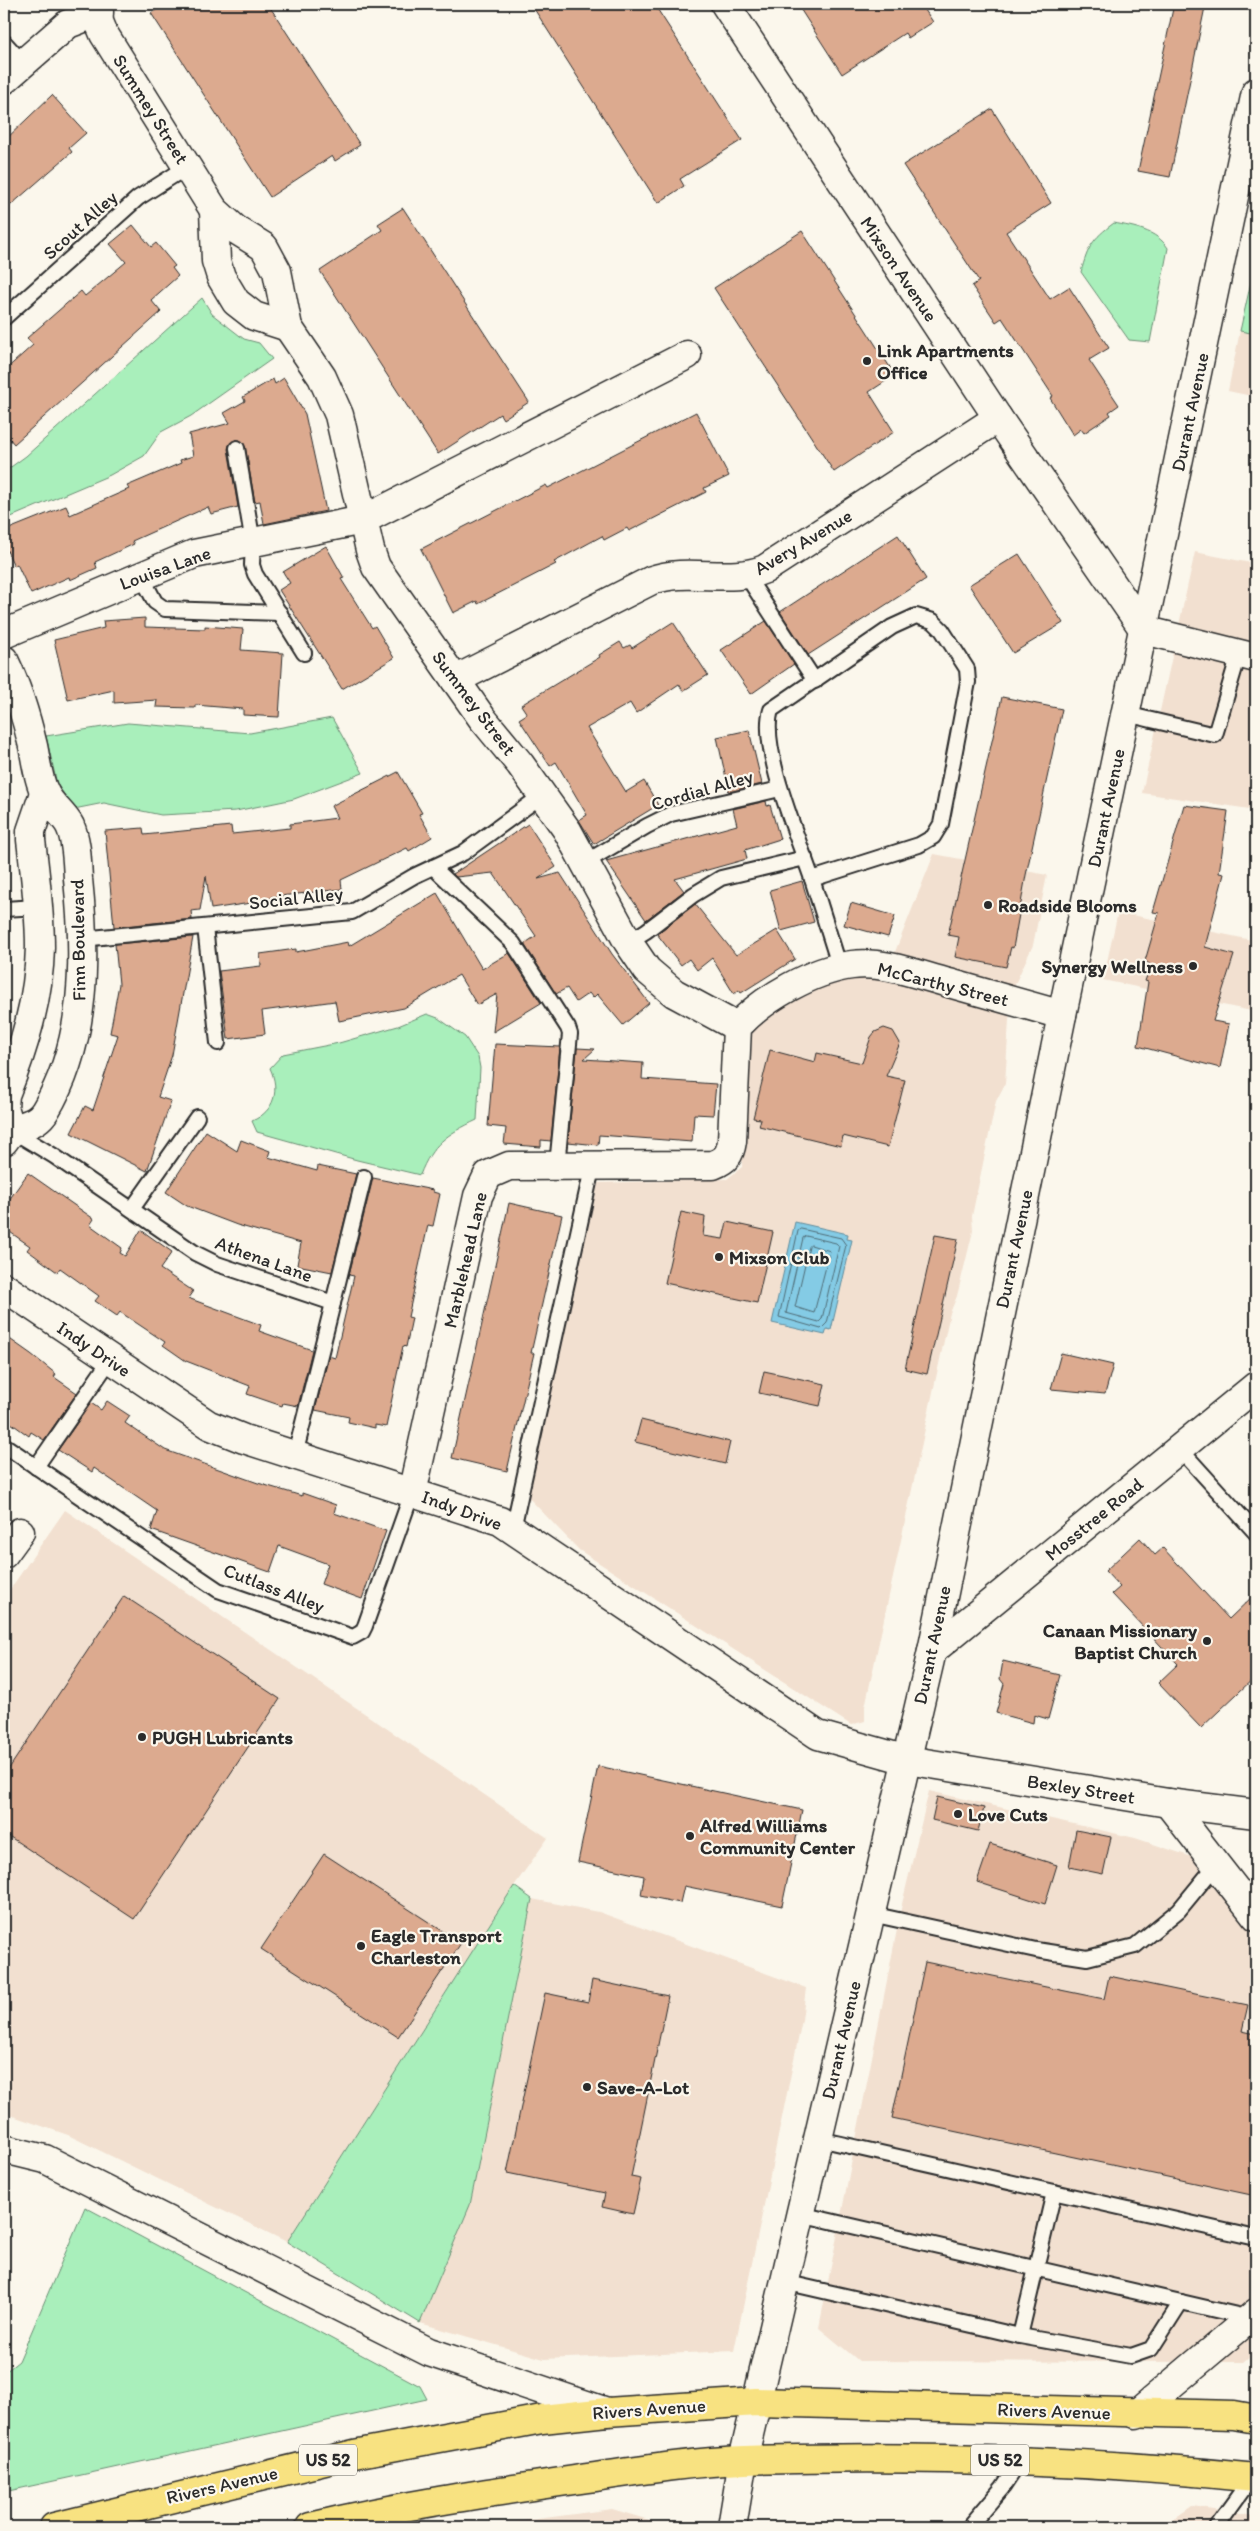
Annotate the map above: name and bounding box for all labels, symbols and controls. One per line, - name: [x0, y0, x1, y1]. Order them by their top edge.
- street label: Summey Street: [108, 50, 194, 168]
- street label: Scout Alley: [38, 186, 122, 264]
- street label: Mixson Avenue: [855, 212, 943, 326]
- place label: Link Apartments Office: [877, 339, 1014, 384]
- street label: Durant Avenue: [1166, 350, 1214, 474]
- marker: Link Apartments Office: [861, 355, 873, 367]
- street label: Avery Avenue: [750, 504, 856, 580]
- street label: Louisa Lane: [116, 541, 214, 595]
- street label: Summey Street: [427, 646, 521, 760]
- street label: Durant Avenue: [1082, 746, 1130, 870]
- street label: Cordial Alley: [648, 764, 756, 816]
- street label: Finn Boulevard: [65, 878, 91, 1001]
- street label: Social Alley: [248, 882, 344, 914]
- place label: Roadside Blooms: [998, 894, 1137, 917]
- marker: Roadside Blooms: [982, 899, 994, 911]
- place label: Synergy Wellness: [1042, 955, 1184, 978]
- street label: McCarthy Street: [875, 957, 1011, 1011]
- marker: Synergy Wellness: [1187, 960, 1199, 972]
- street label: Durant Avenue: [990, 1187, 1038, 1311]
- street label: Marblehead Lane: [438, 1190, 492, 1330]
- street label: Athena Lane: [212, 1231, 316, 1287]
- place label: Mixson Club: [729, 1246, 830, 1269]
- marker: Mixson Club: [713, 1251, 725, 1263]
- street label: Indy Drive: [53, 1316, 135, 1382]
- street label: Mosstree Road: [1040, 1472, 1148, 1566]
- street label: Indy Drive: [419, 1485, 505, 1535]
- street label: Cutlass Alley: [220, 1558, 328, 1618]
- street label: Durant Avenue: [908, 1583, 956, 1707]
- place label: Canaan Missionary Baptist Church: [1043, 1619, 1197, 1664]
- marker: Canaan Missionary Baptist Church: [1201, 1635, 1213, 1647]
- place label: PUGH Lubricants: [152, 1726, 293, 1749]
- marker: PUGH Lubricants: [136, 1731, 148, 1743]
- street label: Bexley Street: [1025, 1769, 1137, 1809]
- place label: Love Cuts: [968, 1803, 1048, 1826]
- marker: Love Cuts: [952, 1808, 964, 1820]
- place label: Alfred Williams Community Center: [699, 1814, 856, 1859]
- marker: Alfred Williams Community Center: [684, 1830, 696, 1842]
- place label: Eagle Transport Charleston: [371, 1924, 502, 1969]
- marker: Eagle Transport Charleston: [355, 1940, 367, 1952]
- street label: Durant Avenue: [816, 1978, 866, 2102]
- place label: Save-A-Lot: [597, 2076, 689, 2099]
- marker: Save-A-Lot: [581, 2081, 593, 2093]
- street label: Rivers Avenue: [592, 2394, 706, 2424]
- street label: Rivers Avenue: [997, 2398, 1111, 2424]
- road number: US 52: [299, 2444, 357, 2476]
- road number: US 52: [971, 2444, 1029, 2476]
- street label: Rivers Avenue: [164, 2461, 280, 2509]

